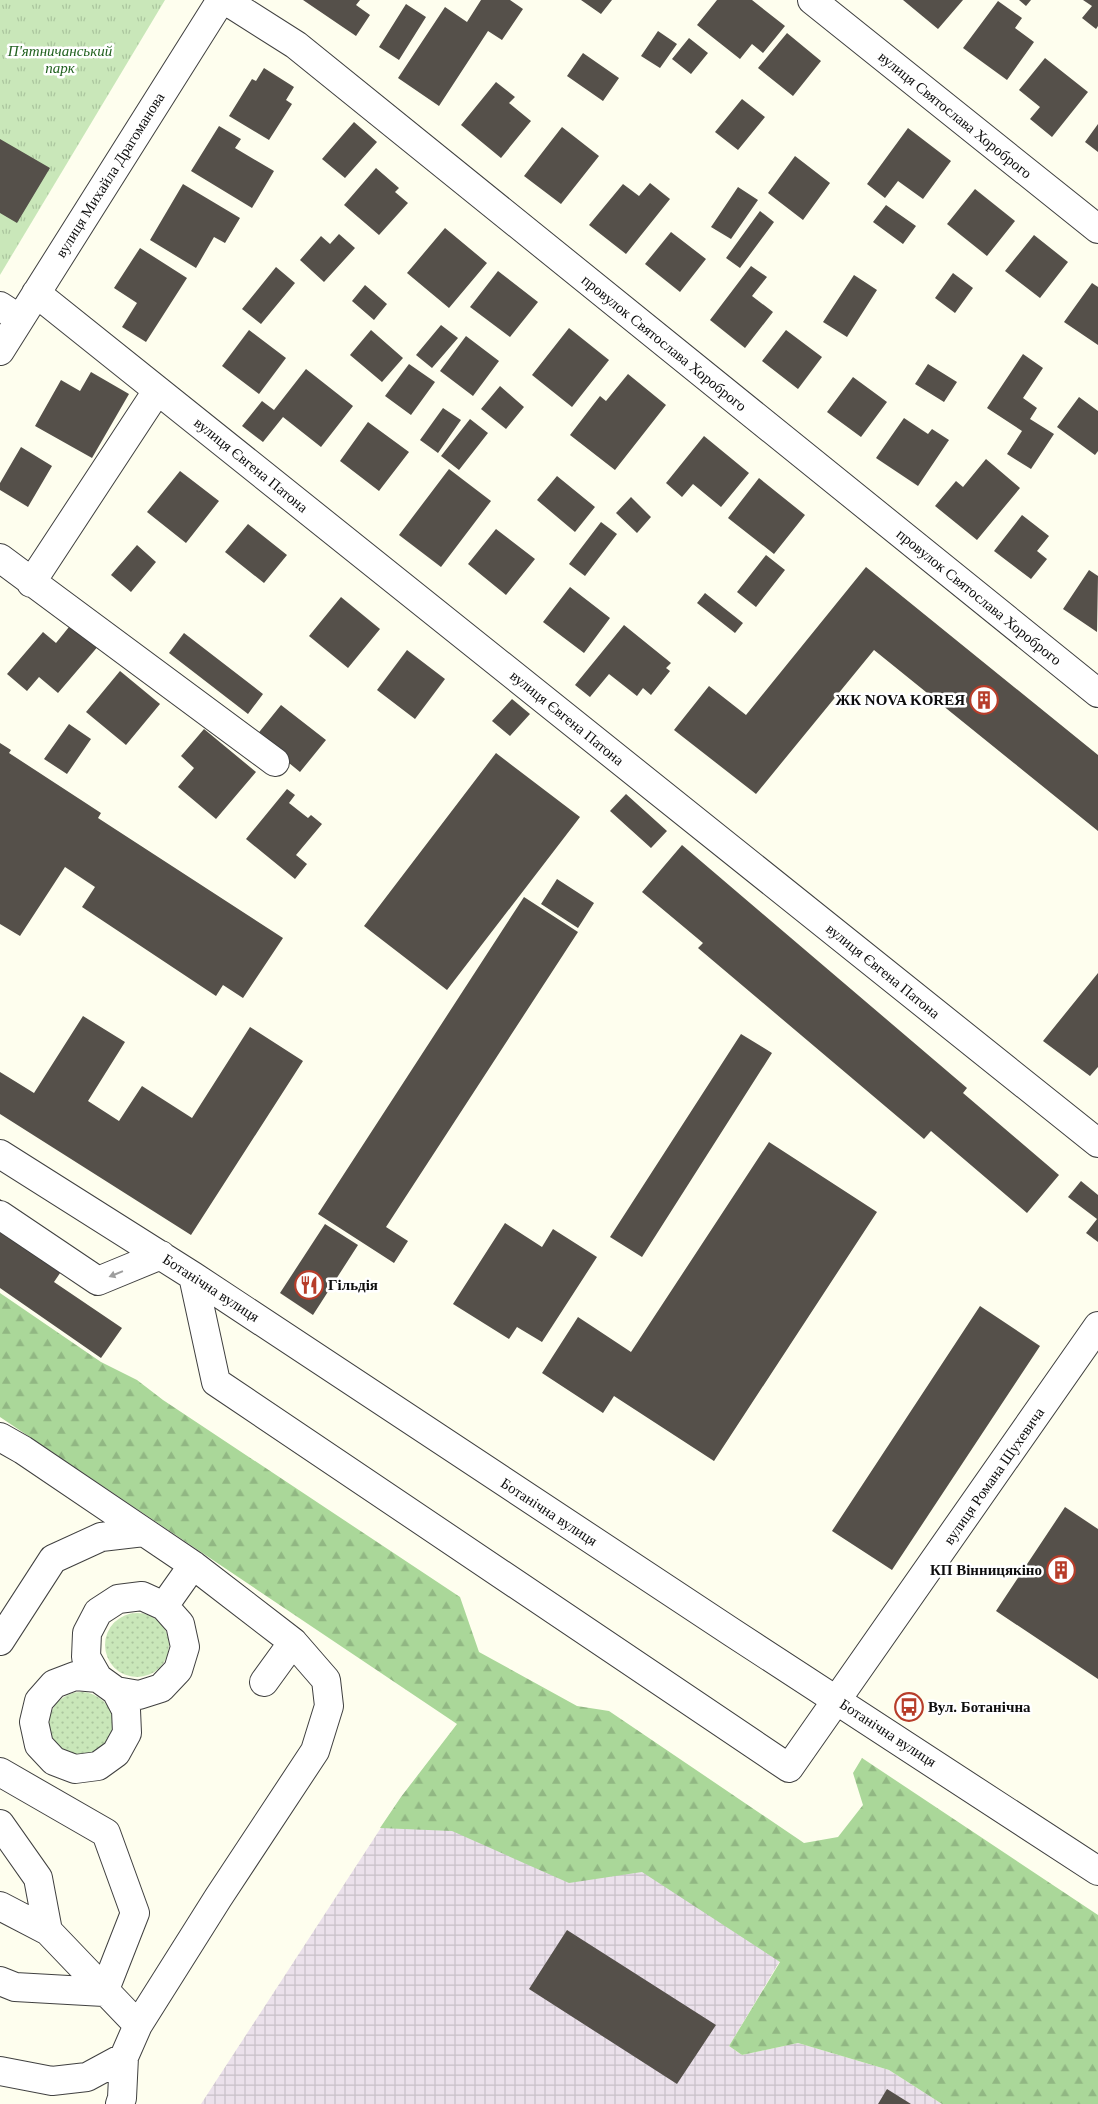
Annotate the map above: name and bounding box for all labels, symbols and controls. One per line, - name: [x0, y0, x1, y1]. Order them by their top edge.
- park label: П'ятничанський парк: [7, 43, 113, 76]
- street label: вулиця Святослава Хороброго: [875, 48, 1035, 182]
- street label: вулиця Михайла Драгоманова: [53, 89, 168, 260]
- street label: провулок Святослава Хороброго: [579, 272, 749, 414]
- street label: вулиця Євгена Патона: [191, 414, 311, 516]
- street label: провулок Святослава Хороброго: [894, 526, 1064, 668]
- street label: вулиця Євгена Патона: [507, 667, 627, 769]
- building icon: ЖК NOVA KOREЯ: [969, 685, 999, 715]
- place label: ЖК NOVA KOREЯ: [835, 692, 965, 708]
- street label: вулиця Євгена Патона: [823, 920, 943, 1022]
- street label: Ботанічна вулиця: [160, 1251, 262, 1325]
- one-way arrow: [109, 1270, 123, 1278]
- restaurant icon: Гільдія: [294, 1270, 324, 1300]
- place label: Гільдія: [328, 1277, 378, 1293]
- street label: вулиця Романа Шухевича: [941, 1404, 1047, 1547]
- street label: Ботанічна вулиця: [498, 1475, 600, 1549]
- building icon: КП Вінницякіно: [1046, 1555, 1076, 1585]
- place label: КП Вінницякіно: [930, 1562, 1042, 1578]
- bus stop icon: Вул. Ботанічна: [894, 1692, 924, 1722]
- street label: Ботанічна вулиця: [837, 1696, 939, 1770]
- place label: Вул. Ботанічна: [928, 1699, 1031, 1715]

